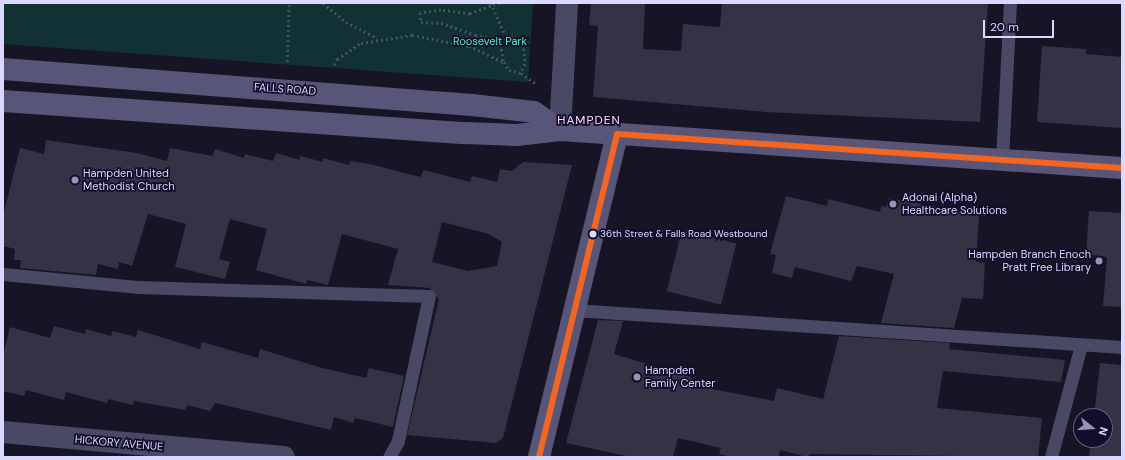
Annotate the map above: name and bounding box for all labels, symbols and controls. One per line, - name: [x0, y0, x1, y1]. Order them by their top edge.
- scale bar: [985, 12, 1056, 38]
- text: 20 m: [990, 19, 1019, 35]
- park label: Roosevelt Park: [453, 34, 527, 48]
- street label: FALLS ROAD: [253, 80, 317, 98]
- district label: HAMPDEN: [557, 114, 621, 128]
- place label: Hampden United Methodist Church: [83, 167, 175, 193]
- marker: Hampden United Methodist Church: [70, 175, 80, 185]
- place label: Adonai (Alpha) Healthcare Solutions: [902, 191, 1007, 217]
- marker: Adonai (Alpha) Healthcare Solutions: [887, 198, 899, 210]
- place label: 36th Street & Falls Road Westbound: [600, 228, 768, 240]
- marker: 36th Street & Falls Road Westbound: [588, 229, 598, 239]
- place label: Hampden Branch Enoch Pratt Free Library: [968, 248, 1091, 274]
- marker: Hampden Branch Enoch Pratt Free Library: [1094, 256, 1104, 266]
- place label: Hampden Family Center: [645, 364, 715, 390]
- marker: Hampden Family Center: [632, 372, 642, 382]
- north arrow: [1073, 408, 1113, 448]
- text: N: [1096, 425, 1111, 437]
- street label: HICKORY AVENUE: [74, 433, 164, 453]

